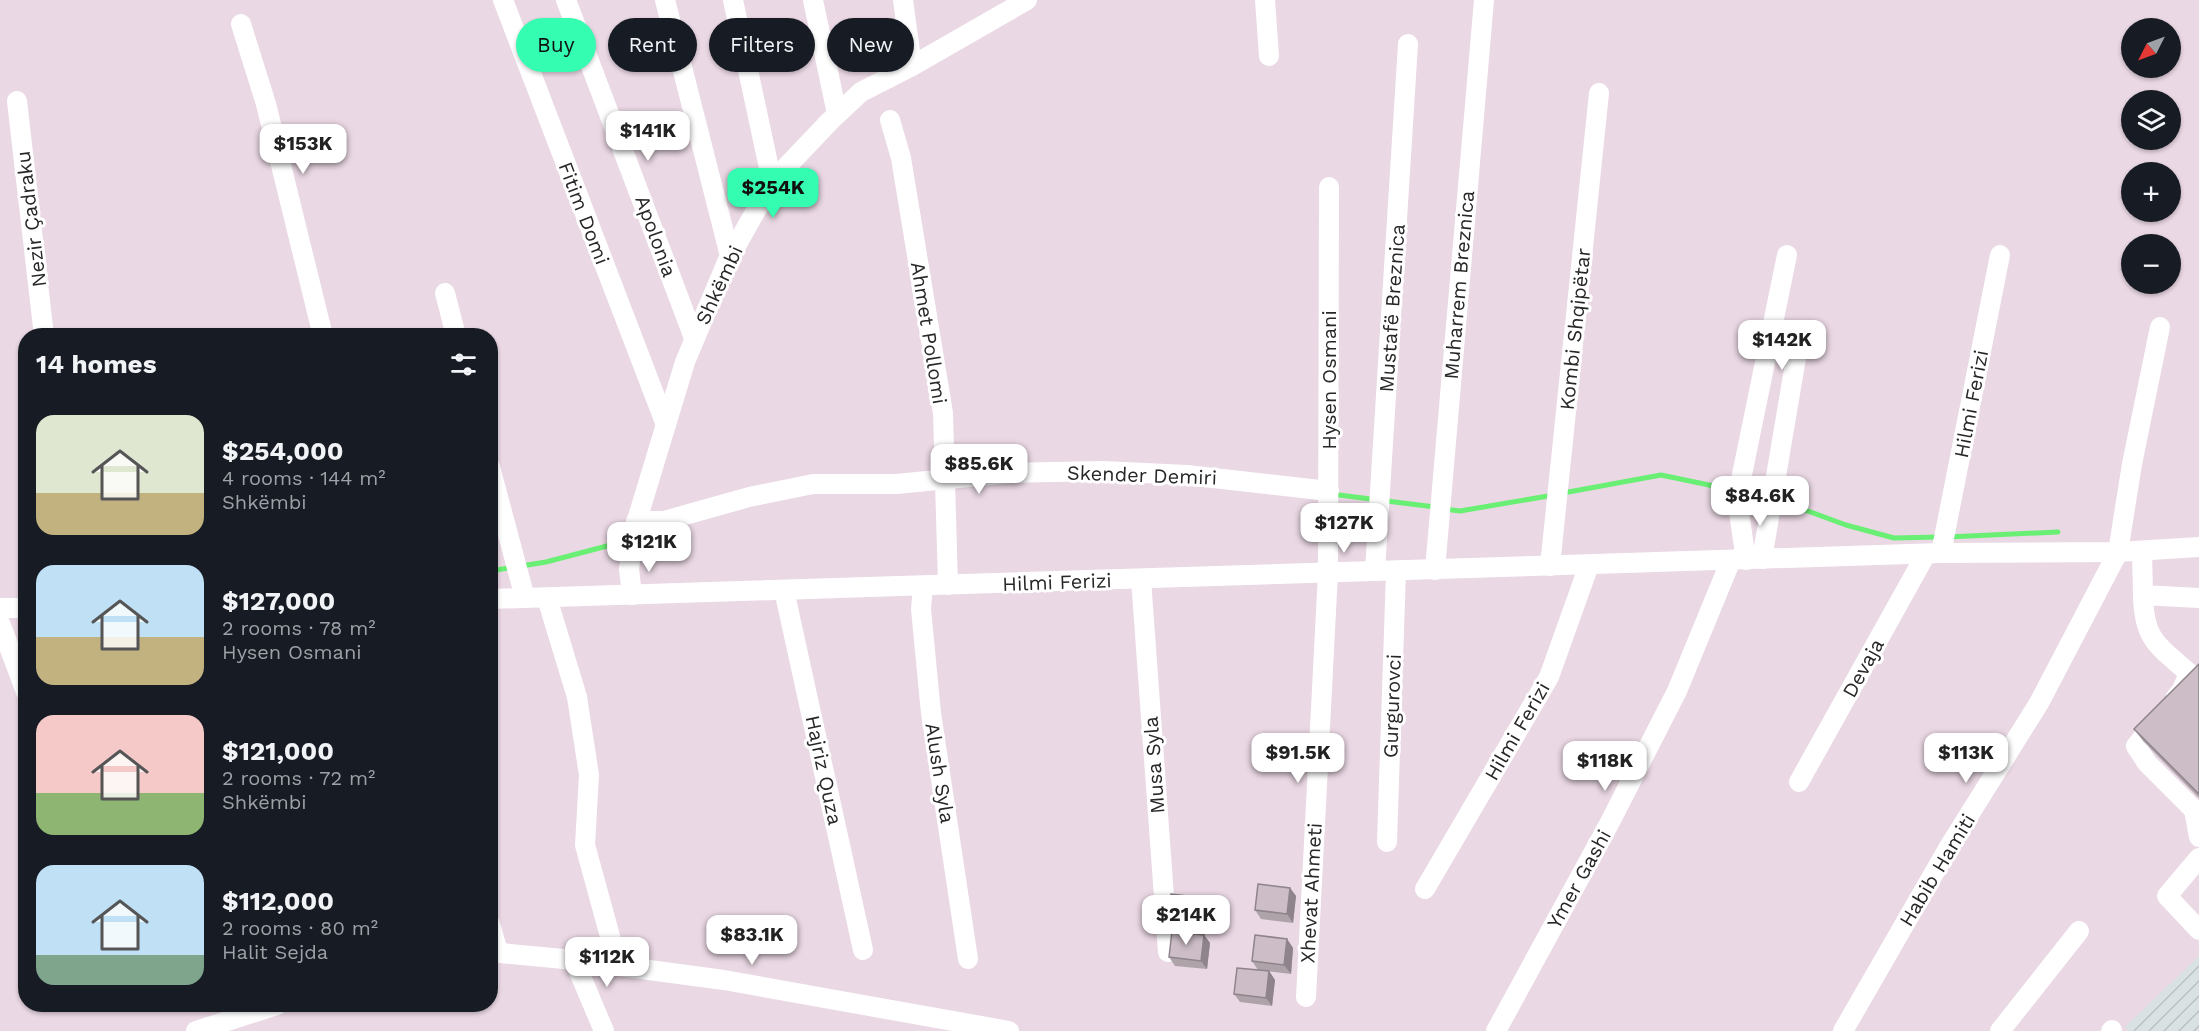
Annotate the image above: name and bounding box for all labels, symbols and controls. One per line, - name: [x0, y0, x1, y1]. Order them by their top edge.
- chip: Buy: [516, 18, 596, 72]
- chip: Rent: [608, 18, 697, 72]
- chip: Filters: [709, 18, 815, 72]
- chip: New: [827, 18, 914, 72]
- north arrow: [2121, 18, 2181, 78]
- map controls: [2121, 18, 2181, 294]
- button: layers: [2121, 90, 2181, 150]
- pin: $141K: [606, 111, 690, 162]
- text: $141K: [620, 118, 676, 142]
- pin: $153K: [261, 124, 345, 175]
- text: $153K: [274, 131, 332, 155]
- street label: Nezir Çadraku: [11, 150, 51, 288]
- street label: Fitim Domi: [553, 158, 615, 268]
- button: +: [2121, 162, 2181, 222]
- pin: $254K: [731, 168, 815, 219]
- text: $254K: [741, 175, 805, 199]
- street label: Muharrem Breznica: [1439, 189, 1479, 381]
- street label: Apolonia: [630, 192, 682, 280]
- street label: Mustafë Breznica: [1374, 223, 1410, 393]
- button: −: [2121, 234, 2181, 294]
- street label: Shkëmbi: [690, 242, 748, 328]
- street label: Kombi Shqipëtar: [1555, 247, 1595, 411]
- street label: Ahmet Pollomi: [906, 260, 952, 406]
- street label: Hysen Osmani: [1317, 310, 1341, 450]
- pin: $142K: [1740, 320, 1824, 371]
- text: $142K: [1752, 327, 1812, 351]
- icon: filters: [447, 348, 480, 381]
- street label: Hilmi Ferizi: [1949, 348, 1993, 460]
- text: 14 homes: [36, 349, 157, 379]
- text: $254,000: [222, 436, 344, 466]
- icon: home: [84, 439, 156, 511]
- pin: $85.6K: [930, 444, 1028, 495]
- text: $85.6K: [945, 451, 1013, 475]
- street label: Skender Demiri: [1067, 460, 1217, 490]
- text: 4 rooms · 144 m²: [222, 466, 386, 490]
- pin: $84.6K: [1711, 476, 1809, 527]
- text: $84.6K: [1725, 483, 1795, 507]
- text: Shkëmbi: [222, 490, 307, 514]
- pin: $127K: [1302, 503, 1386, 554]
- text: $127K: [1314, 510, 1374, 534]
- pin: $121K: [607, 522, 691, 573]
- text: $121K: [621, 529, 677, 553]
- street label: Hilmi Ferizi: [1002, 568, 1112, 596]
- text: $127,000: [222, 586, 335, 616]
- icon: home: [84, 589, 156, 661]
- text: 2 rooms · 78 m²: [222, 616, 376, 640]
- street label: Devaja: [1837, 634, 1889, 702]
- text: Hysen Osmani: [222, 640, 362, 664]
- street label: Gurgurovci: [1378, 653, 1406, 759]
- street label: Hilmi Ferizi: [1479, 678, 1555, 784]
- street label: Hajriz Quza: [801, 713, 847, 827]
- street label: Musa Syla: [1139, 716, 1169, 814]
- street label: Alush Syla: [920, 721, 960, 825]
- pin: $91.5K: [1249, 733, 1347, 784]
- pin: $113K: [1924, 733, 2008, 784]
- text: $121,000: [222, 736, 334, 766]
- icon: home: [84, 739, 156, 811]
- text: $91.5K: [1265, 740, 1331, 764]
- text: $113K: [1938, 740, 1994, 764]
- pin: $118K: [1563, 741, 1647, 792]
- text: $118K: [1577, 748, 1633, 772]
- text: 2 rooms · 72 m²: [222, 766, 375, 790]
- text: Shkëmbi: [222, 790, 307, 814]
- street label: Habib Hamiti: [1894, 809, 1980, 931]
- street label: Xhevat Ahmeti: [1295, 822, 1327, 964]
- street label: Ymer Gashi: [1542, 825, 1616, 933]
- text: $112,000: [222, 886, 334, 916]
- icon: home: [84, 889, 156, 961]
- pin: $214K: [1144, 895, 1228, 946]
- text: $214K: [1156, 902, 1216, 926]
- pin: $83.1K: [703, 915, 801, 966]
- text: 2 rooms · 80 m²: [222, 916, 378, 940]
- text: $83.1K: [720, 922, 784, 946]
- pin: $112K: [565, 937, 649, 988]
- text: Halit Sejda: [222, 940, 328, 964]
- text: $112K: [579, 944, 635, 968]

